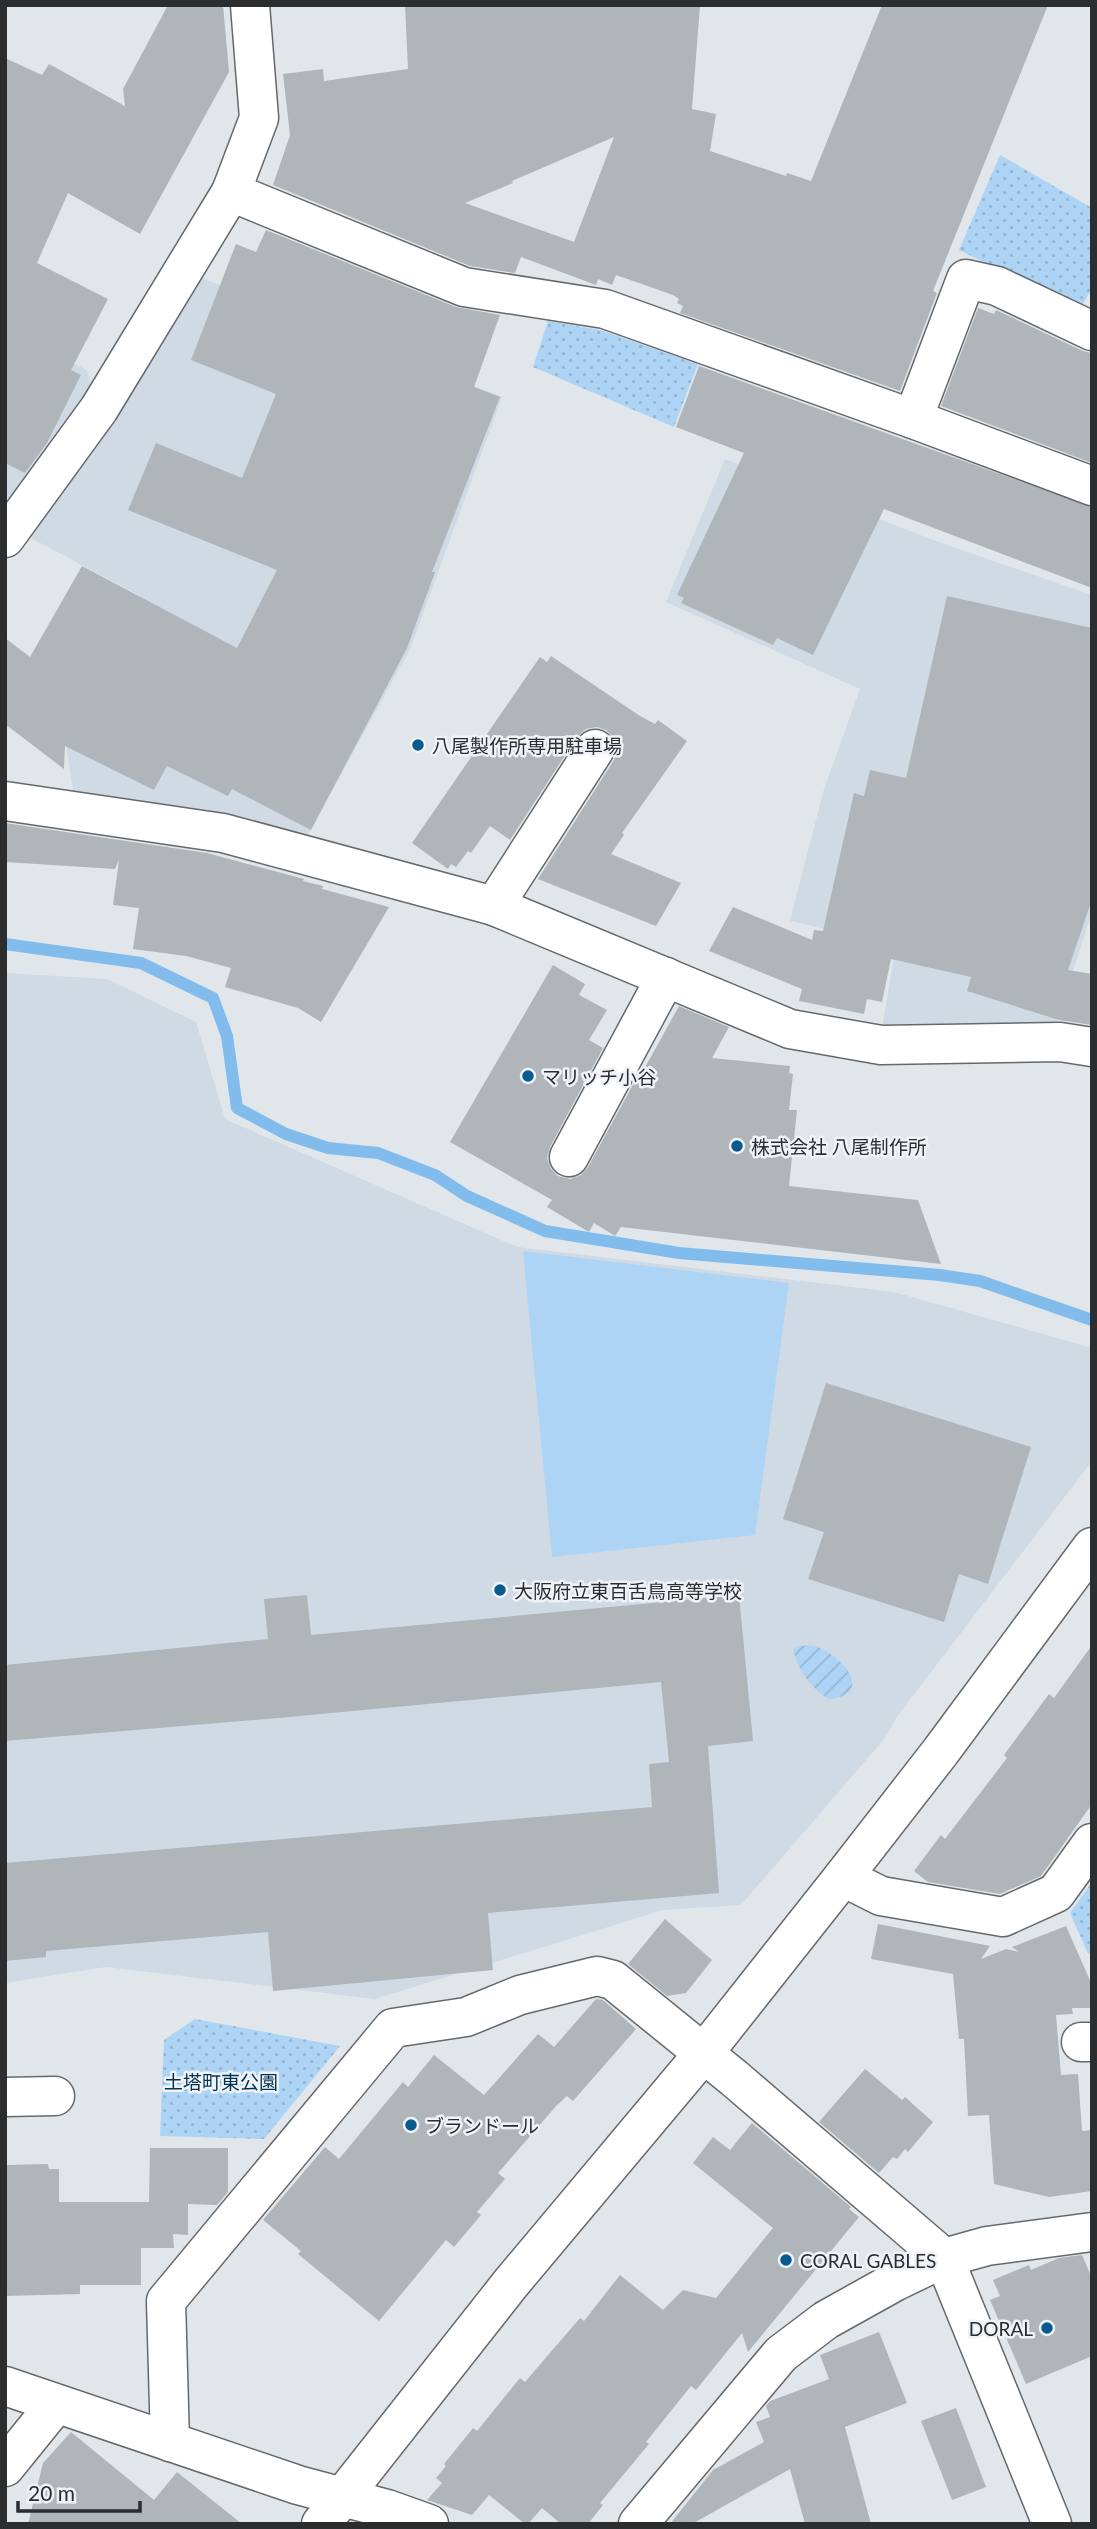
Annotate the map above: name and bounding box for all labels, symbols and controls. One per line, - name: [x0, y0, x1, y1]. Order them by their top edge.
- place label: 八尾製作所専用駐車場: [432, 734, 622, 757]
- marker: 八尾製作所専用駐車場: [410, 737, 426, 753]
- place label: マリッチ小谷: [542, 1065, 656, 1088]
- marker: マリッチ小谷: [520, 1068, 536, 1084]
- place label: 株式会社 八尾制作所: [751, 1135, 927, 1158]
- marker: 株式会社 八尾制作所: [729, 1138, 745, 1154]
- place label: 大阪府立東百舌鳥高等学校: [514, 1579, 742, 1602]
- marker: 大阪府立東百舌鳥高等学校: [492, 1582, 508, 1598]
- park label: 土塔町東公園: [164, 2070, 278, 2093]
- place label: ブランドール: [425, 2114, 539, 2137]
- marker: ブランドール: [403, 2117, 419, 2133]
- place label: CORAL GABLES: [800, 2249, 936, 2272]
- marker: CORAL GABLES: [778, 2252, 794, 2268]
- place label: DORAL: [969, 2317, 1033, 2340]
- marker: DORAL: [1039, 2320, 1055, 2336]
- scale bar: [18, 2470, 140, 2514]
- text: 20 m: [28, 2480, 75, 2505]

